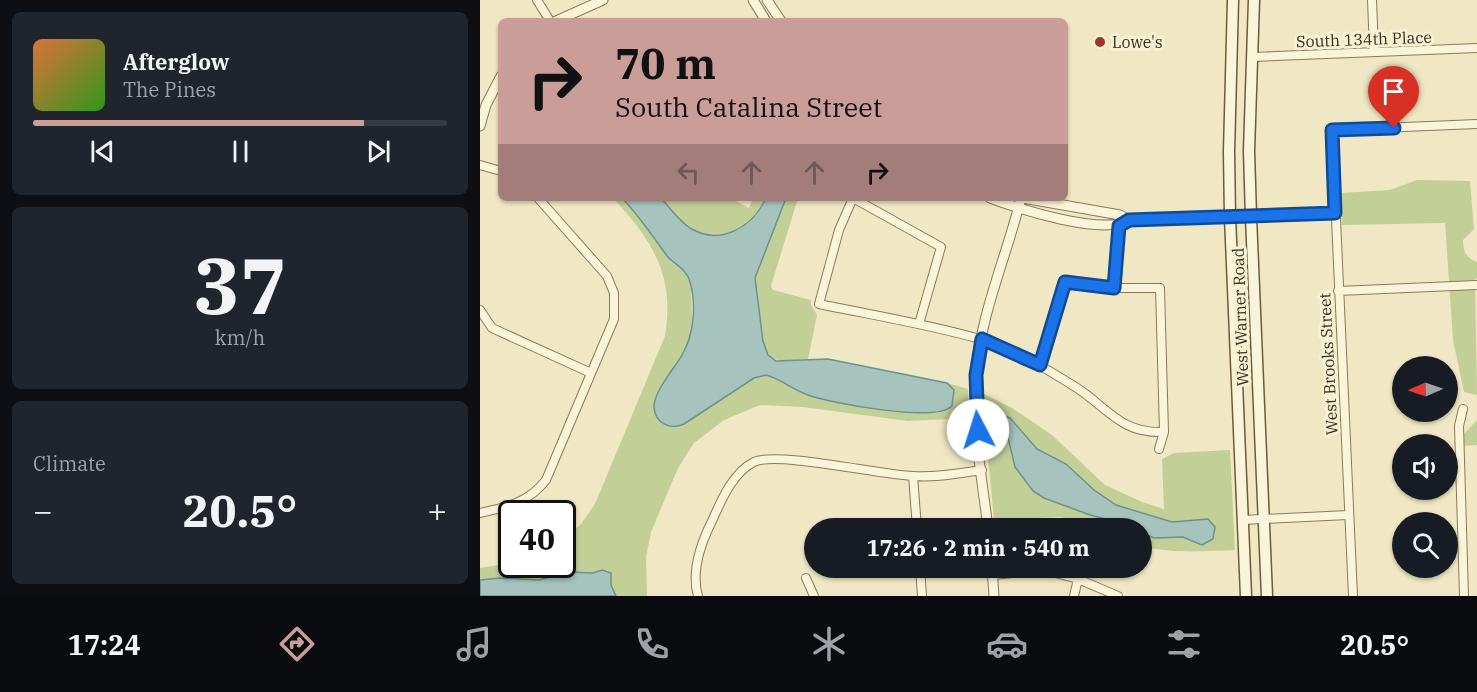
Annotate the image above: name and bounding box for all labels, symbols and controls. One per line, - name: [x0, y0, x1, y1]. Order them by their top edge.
- street label: South 134th Place: [1296, 27, 1432, 51]
- place label: Lowe's: [1112, 32, 1163, 52]
- marker: Lowe's: [1093, 35, 1107, 49]
- text: 70 m: [615, 36, 716, 91]
- icon: right: [516, 42, 594, 120]
- text: Afterglow: [123, 47, 230, 76]
- pin: [1368, 66, 1419, 128]
- icon: arrive: [1377, 75, 1410, 108]
- text: The Pines: [123, 76, 216, 103]
- text: South Catalina Street: [615, 89, 882, 124]
- icon: previous: [86, 135, 119, 168]
- icon: pause: [224, 135, 257, 168]
- icon: next: [362, 135, 395, 168]
- icon: left: [672, 156, 705, 189]
- icon: ahead: [735, 156, 768, 189]
- icon: ahead: [798, 156, 831, 189]
- icon: right: [861, 156, 894, 189]
- text: 37: [193, 234, 287, 335]
- street label: West Warner Road: [1228, 247, 1252, 387]
- street label: West Brooks Street: [1314, 292, 1342, 436]
- text: km/h: [215, 324, 265, 351]
- north arrow: [1392, 356, 1458, 422]
- map controls: [1392, 356, 1458, 578]
- position arrow: [946, 398, 1010, 462]
- button: sound: [1392, 434, 1458, 500]
- text: Climate: [33, 450, 106, 477]
- text: 20.5°: [183, 481, 297, 539]
- text: −: [33, 489, 53, 532]
- text: +: [427, 489, 447, 532]
- speed limit sign: 40: [498, 500, 576, 578]
- button: search: [1392, 512, 1458, 578]
- text: 17:26 · 2 min · 540 m: [866, 533, 1090, 562]
- icon: directions: [276, 623, 318, 665]
- icon: music: [453, 623, 495, 665]
- icon: phone: [631, 623, 673, 665]
- icon: climate: [808, 623, 850, 665]
- icon: car: [986, 623, 1028, 665]
- icon: filters: [1163, 623, 1205, 665]
- text: 17:24: [68, 627, 141, 662]
- text: 20.5°: [1340, 627, 1409, 662]

